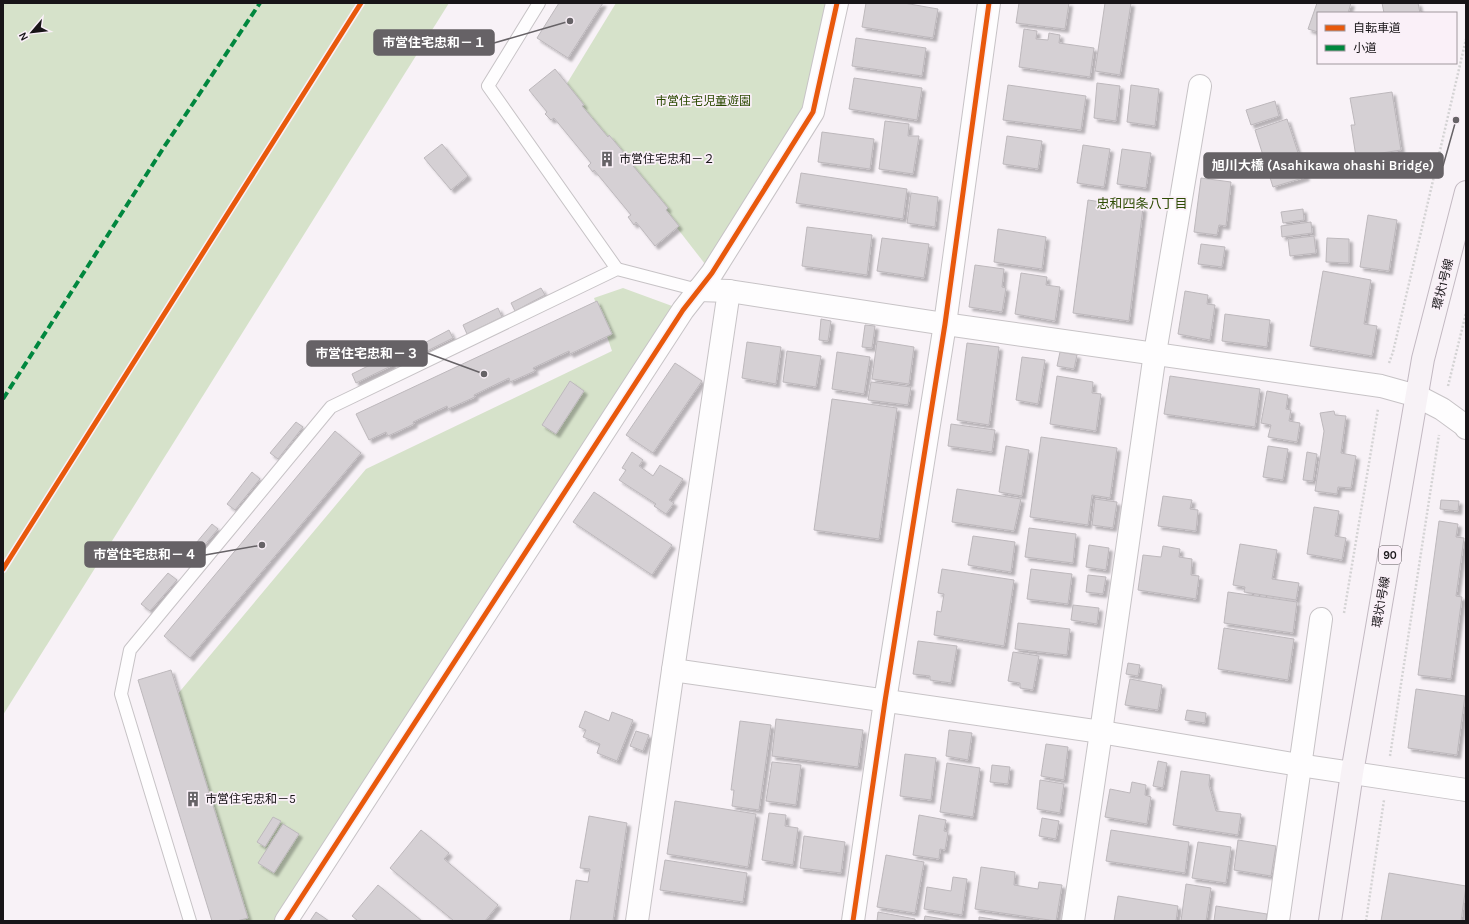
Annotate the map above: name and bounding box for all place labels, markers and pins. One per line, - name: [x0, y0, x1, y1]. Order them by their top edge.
- callout: 市営住宅忠和－１: [374, 30, 494, 55]
- building icon: 市営住宅忠和－２: [598, 150, 616, 168]
- place label: 市営住宅忠和－２: [619, 152, 715, 166]
- callout: 旭川大橋 (Asahikawa ohashi Bridge): [1204, 153, 1443, 178]
- callout: 市営住宅忠和－３: [307, 341, 427, 366]
- callout: 市営住宅忠和－４: [85, 542, 205, 567]
- building icon: 市営住宅忠和－5: [184, 790, 202, 808]
- place label: 市営住宅忠和－5: [205, 792, 296, 806]

